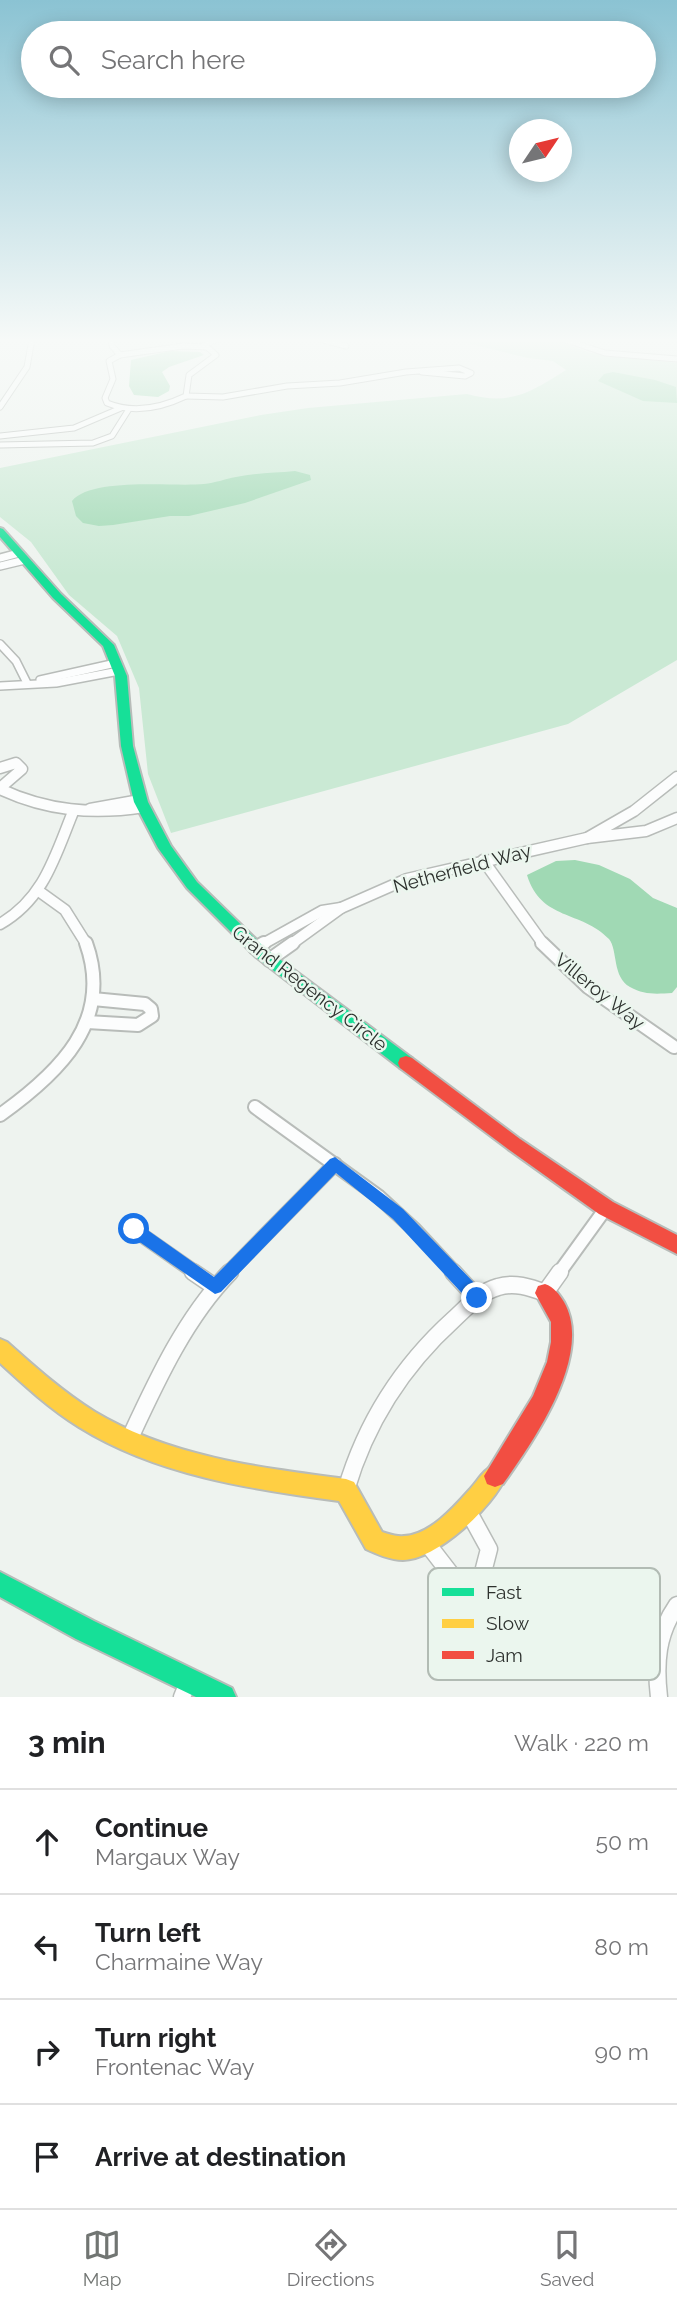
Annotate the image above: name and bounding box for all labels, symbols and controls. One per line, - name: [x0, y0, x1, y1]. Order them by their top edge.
- search box: [21, 21, 656, 98]
- icon: search: [45, 41, 83, 79]
- text: Search here: [101, 45, 245, 75]
- north arrow: [509, 119, 572, 182]
- street label: Netherfield Way: [391, 839, 533, 897]
- street label: Grand Regency Circle: [228, 921, 392, 1055]
- street label: Villeroy Way: [551, 948, 649, 1034]
- route start: [118, 1213, 149, 1244]
- route end: [461, 1282, 492, 1313]
- legend: [428, 1568, 660, 1680]
- text: Fast: [486, 1581, 522, 1603]
- text: Slow: [486, 1612, 530, 1634]
- text: Jam: [486, 1644, 523, 1666]
- text: 3 min: [28, 1725, 106, 1760]
- text: Walk · 220 m: [514, 1729, 649, 1756]
- text: Continue: [95, 1813, 208, 1843]
- icon: ahead: [28, 1823, 66, 1861]
- text: 50 m: [595, 1828, 649, 1855]
- text: Margaux Way: [95, 1843, 240, 1870]
- text: Turn left: [95, 1918, 201, 1948]
- icon: left: [28, 1928, 66, 1966]
- text: 80 m: [594, 1933, 649, 1960]
- text: Charmaine Way: [95, 1948, 263, 1975]
- text: Turn right: [95, 2023, 216, 2053]
- icon: right: [28, 2033, 66, 2071]
- text: 90 m: [594, 2038, 649, 2065]
- text: Frontenac Way: [95, 2053, 254, 2080]
- icon: arrive: [28, 2138, 66, 2176]
- text: Arrive at destination: [95, 2142, 346, 2172]
- tab: Map: [83, 2226, 121, 2290]
- tab: Directions: [287, 2226, 375, 2290]
- tab: Saved: [540, 2226, 594, 2290]

